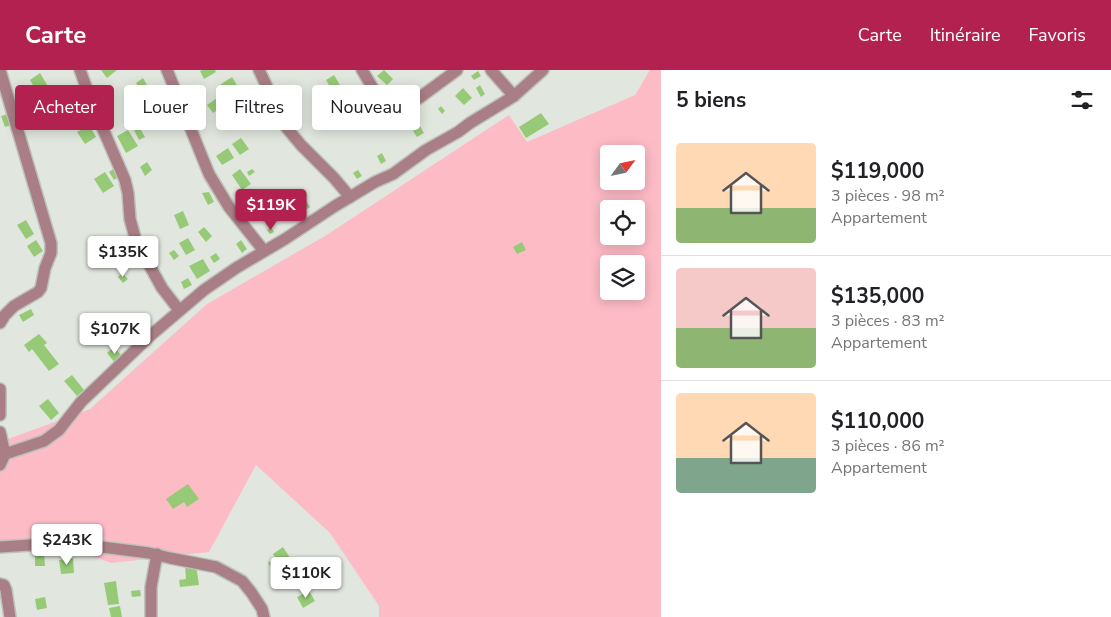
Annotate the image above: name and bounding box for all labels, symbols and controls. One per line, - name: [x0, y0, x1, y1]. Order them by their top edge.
- text: Carte: [25, 19, 86, 51]
- text: Carte: [858, 23, 902, 47]
- text: Itinéraire: [930, 23, 1001, 47]
- text: Favoris: [1029, 23, 1086, 47]
- chip: Acheter: [15, 85, 114, 130]
- chip: Louer: [124, 85, 206, 130]
- chip: Filtres: [216, 85, 302, 130]
- chip: Nouveau: [312, 85, 420, 130]
- text: 5 biens: [676, 86, 746, 114]
- icon: filters: [1068, 86, 1096, 114]
- north arrow: [600, 145, 645, 190]
- map controls: [600, 145, 645, 300]
- text: $119,000: [831, 157, 924, 185]
- icon: home: [716, 163, 776, 223]
- text: 3 pièces · 98 m²: [831, 185, 945, 207]
- pin: $119K: [236, 189, 306, 231]
- text: $119K: [246, 194, 296, 216]
- button: locate: [600, 200, 645, 245]
- text: Appartement: [831, 207, 927, 229]
- pin: $135K: [88, 236, 158, 278]
- text: $135K: [98, 241, 148, 263]
- button: layers: [600, 255, 645, 300]
- text: $135,000: [831, 282, 924, 310]
- icon: home: [716, 288, 776, 348]
- text: 3 pièces · 83 m²: [831, 310, 945, 332]
- pin: $107K: [80, 312, 150, 355]
- text: $107K: [90, 318, 140, 340]
- text: Appartement: [831, 332, 927, 354]
- text: $110,000: [831, 407, 924, 435]
- icon: home: [716, 413, 776, 473]
- text: 3 pièces · 86 m²: [831, 435, 945, 457]
- text: Appartement: [831, 457, 927, 479]
- pin: $243K: [32, 524, 102, 566]
- text: $243K: [42, 529, 92, 551]
- pin: $110K: [271, 556, 341, 599]
- text: $110K: [281, 562, 331, 584]

